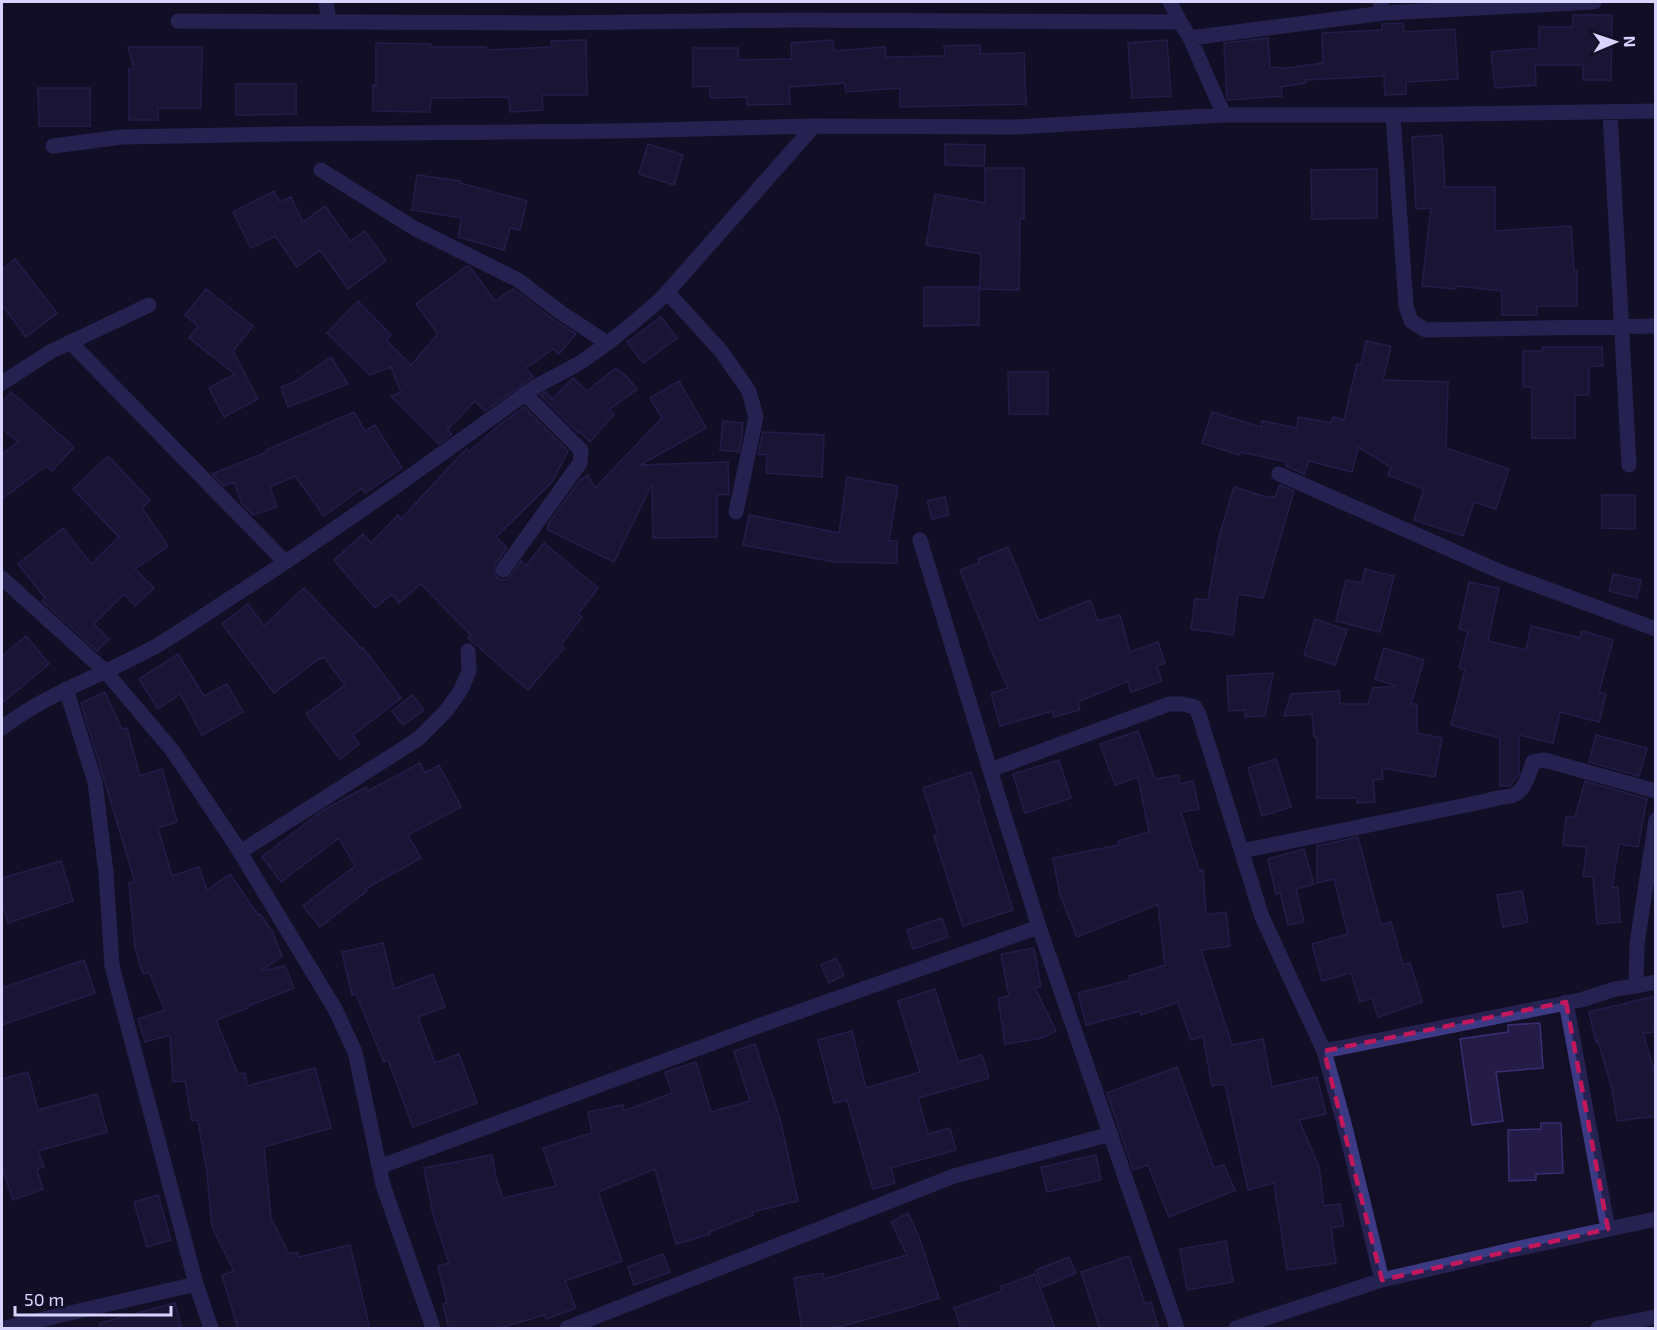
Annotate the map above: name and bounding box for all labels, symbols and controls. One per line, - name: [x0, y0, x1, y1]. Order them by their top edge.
- north arrow: [1585, 12, 1645, 72]
- text: N: [1621, 35, 1640, 48]
- scale bar: [15, 1279, 171, 1317]
- text: 50 m: [24, 1288, 64, 1310]

